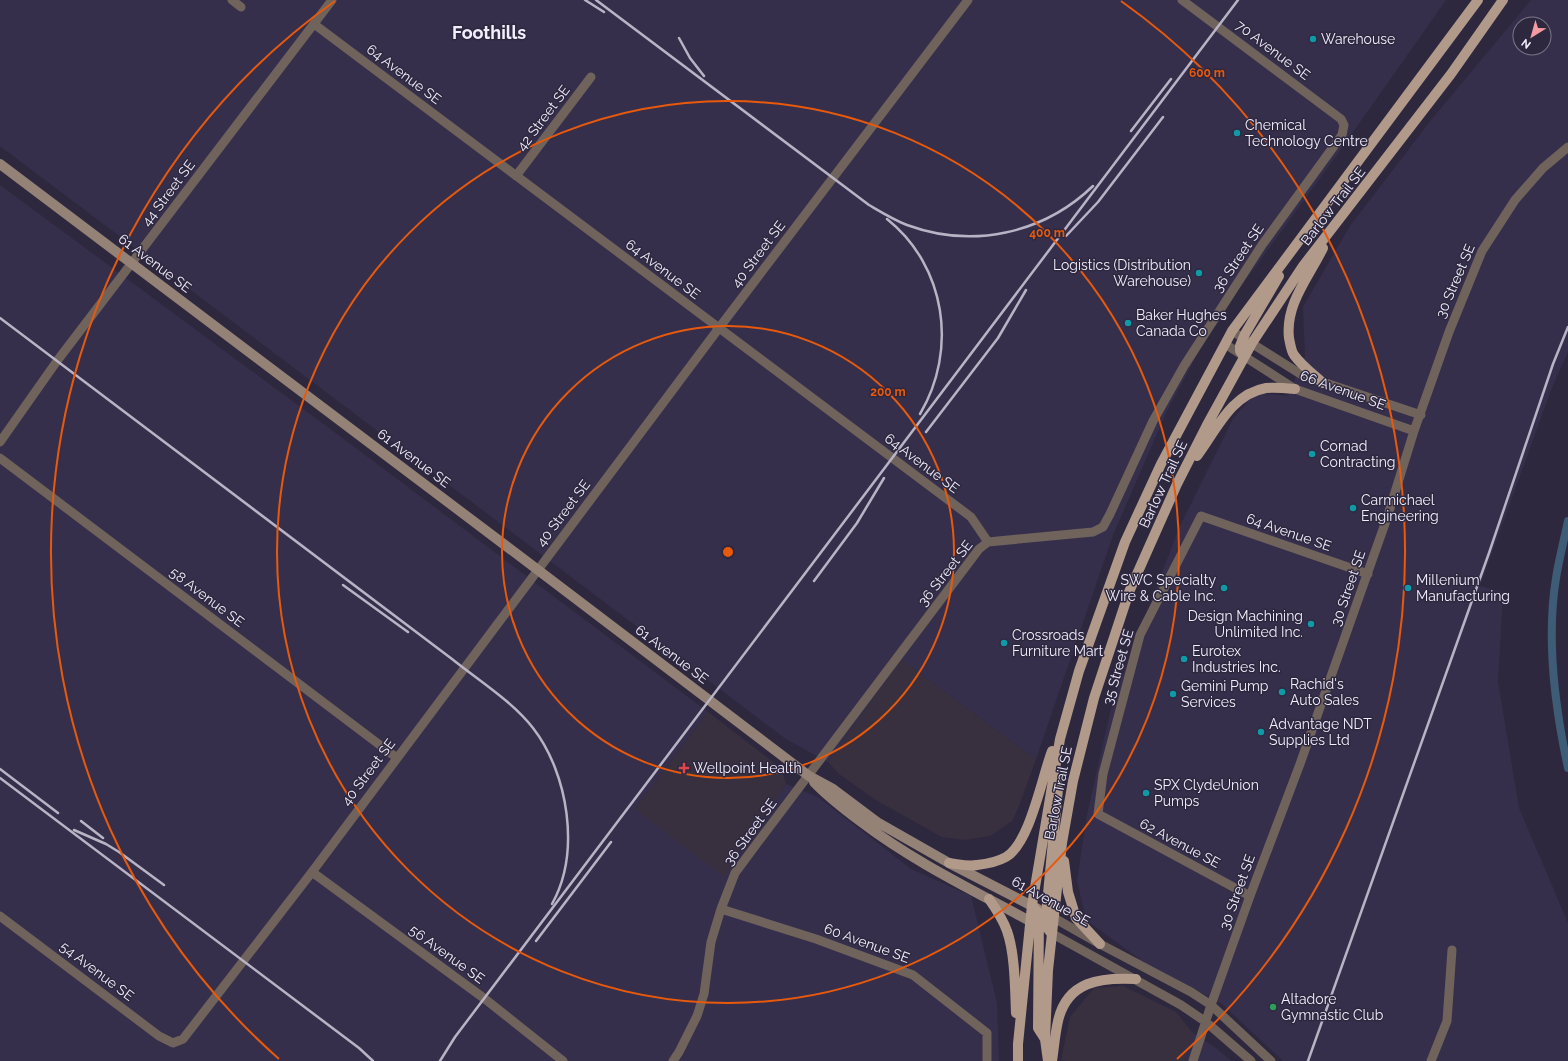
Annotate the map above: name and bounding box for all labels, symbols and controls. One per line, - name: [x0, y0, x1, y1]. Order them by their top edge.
- north arrow: [1512, 16, 1552, 56]
- street label: 70 Avenue SE: [1233, 17, 1313, 83]
- district label: Foothills: [452, 22, 526, 43]
- place label: Warehouse: [1321, 31, 1395, 47]
- marker: Warehouse: [1308, 34, 1318, 44]
- text: N: [1519, 36, 1534, 51]
- street label: 64 Avenue SE: [364, 41, 444, 107]
- text: 600 m: [1189, 66, 1225, 80]
- street label: 42 Street SE: [513, 82, 573, 154]
- place label: Chemical Technology Centre: [1245, 117, 1368, 149]
- marker: Chemical Technology Centre: [1232, 128, 1242, 138]
- street label: 44 Street SE: [138, 157, 198, 229]
- street label: Barlow Trail SE: [1298, 164, 1368, 248]
- street label: 40 Street SE: [728, 218, 788, 290]
- street label: 36 Street SE: [1209, 221, 1267, 295]
- text: 400 m: [1029, 226, 1065, 240]
- street label: 61 Avenue SE: [115, 230, 195, 296]
- street label: 64 Avenue SE: [623, 236, 703, 302]
- street label: 30 Street SE: [1432, 241, 1478, 321]
- place label: Logistics (Distribution Warehouse): [1053, 257, 1191, 289]
- marker: Logistics (Distribution Warehouse): [1194, 268, 1204, 278]
- place label: Baker Hughes Canada Co: [1136, 307, 1227, 339]
- marker: Baker Hughes Canada Co: [1123, 318, 1133, 328]
- street label: 66 Avenue SE: [1298, 367, 1388, 413]
- text: 200 m: [870, 385, 906, 399]
- street label: 61 Avenue SE: [374, 425, 454, 491]
- street label: 64 Avenue SE: [882, 430, 962, 496]
- street label: Barlow Trail SE: [1136, 438, 1190, 530]
- place label: Cornad Contracting: [1320, 438, 1395, 470]
- marker: Cornad Contracting: [1307, 449, 1317, 459]
- street label: 40 Street SE: [533, 477, 593, 549]
- place label: Carmichael Engineering: [1361, 492, 1439, 524]
- marker: Carmichael Engineering: [1348, 503, 1358, 513]
- street label: 64 Avenue SE: [1244, 510, 1334, 554]
- street label: 36 Street SE: [914, 537, 976, 609]
- centre of rings: [721, 545, 735, 559]
- street label: 30 Street SE: [1328, 548, 1368, 628]
- street label: 58 Avenue SE: [167, 564, 247, 630]
- place label: SWC Specialty Wire & Cable Inc.: [1105, 572, 1216, 604]
- place label: Millenium Manufacturing: [1416, 572, 1510, 604]
- marker: SWC Specialty Wire & Cable Inc.: [1219, 583, 1229, 593]
- marker: Millenium Manufacturing: [1403, 583, 1413, 593]
- place label: Design Machining Unlimited Inc.: [1188, 608, 1303, 640]
- marker: Design Machining Unlimited Inc.: [1306, 619, 1316, 629]
- street label: 61 Avenue SE: [632, 621, 712, 687]
- place label: Crossroads Furniture Mart: [1012, 627, 1103, 659]
- street label: 35 Street SE: [1100, 627, 1136, 707]
- marker: Crossroads Furniture Mart: [999, 638, 1009, 648]
- place label: Eurotex Industries Inc.: [1192, 643, 1281, 675]
- marker: Eurotex Industries Inc.: [1179, 654, 1189, 664]
- place label: Rachid's Auto Sales: [1290, 676, 1359, 708]
- place label: Gemini Pump Services: [1181, 678, 1269, 710]
- marker: Rachid's Auto Sales: [1277, 687, 1287, 697]
- marker: Gemini Pump Services: [1168, 689, 1178, 699]
- place label: Advantage NDT Supplies Ltd: [1269, 716, 1372, 748]
- marker: Advantage NDT Supplies Ltd: [1256, 727, 1266, 737]
- street label: 40 Street SE: [338, 736, 398, 808]
- street label: Barlow Trail SE: [1041, 745, 1075, 841]
- place label: Wellpoint Health: [693, 760, 802, 776]
- marker: Wellpoint Health: [678, 762, 690, 774]
- place label: SPX ClydeUnion Pumps: [1154, 777, 1259, 809]
- marker: SPX ClydeUnion Pumps: [1141, 788, 1151, 798]
- street label: 36 Street SE: [720, 795, 780, 869]
- street label: 62 Avenue SE: [1137, 815, 1223, 871]
- street label: 30 Street SE: [1216, 852, 1258, 932]
- street label: 61 Avenue SE: [1009, 873, 1093, 929]
- street label: 60 Avenue SE: [822, 920, 912, 966]
- street label: 56 Avenue SE: [406, 921, 488, 987]
- street label: 54 Avenue SE: [57, 938, 137, 1004]
- place label: Altadore Gymnastic Club: [1281, 991, 1384, 1023]
- marker: Altadore Gymnastic Club: [1268, 1002, 1278, 1012]

